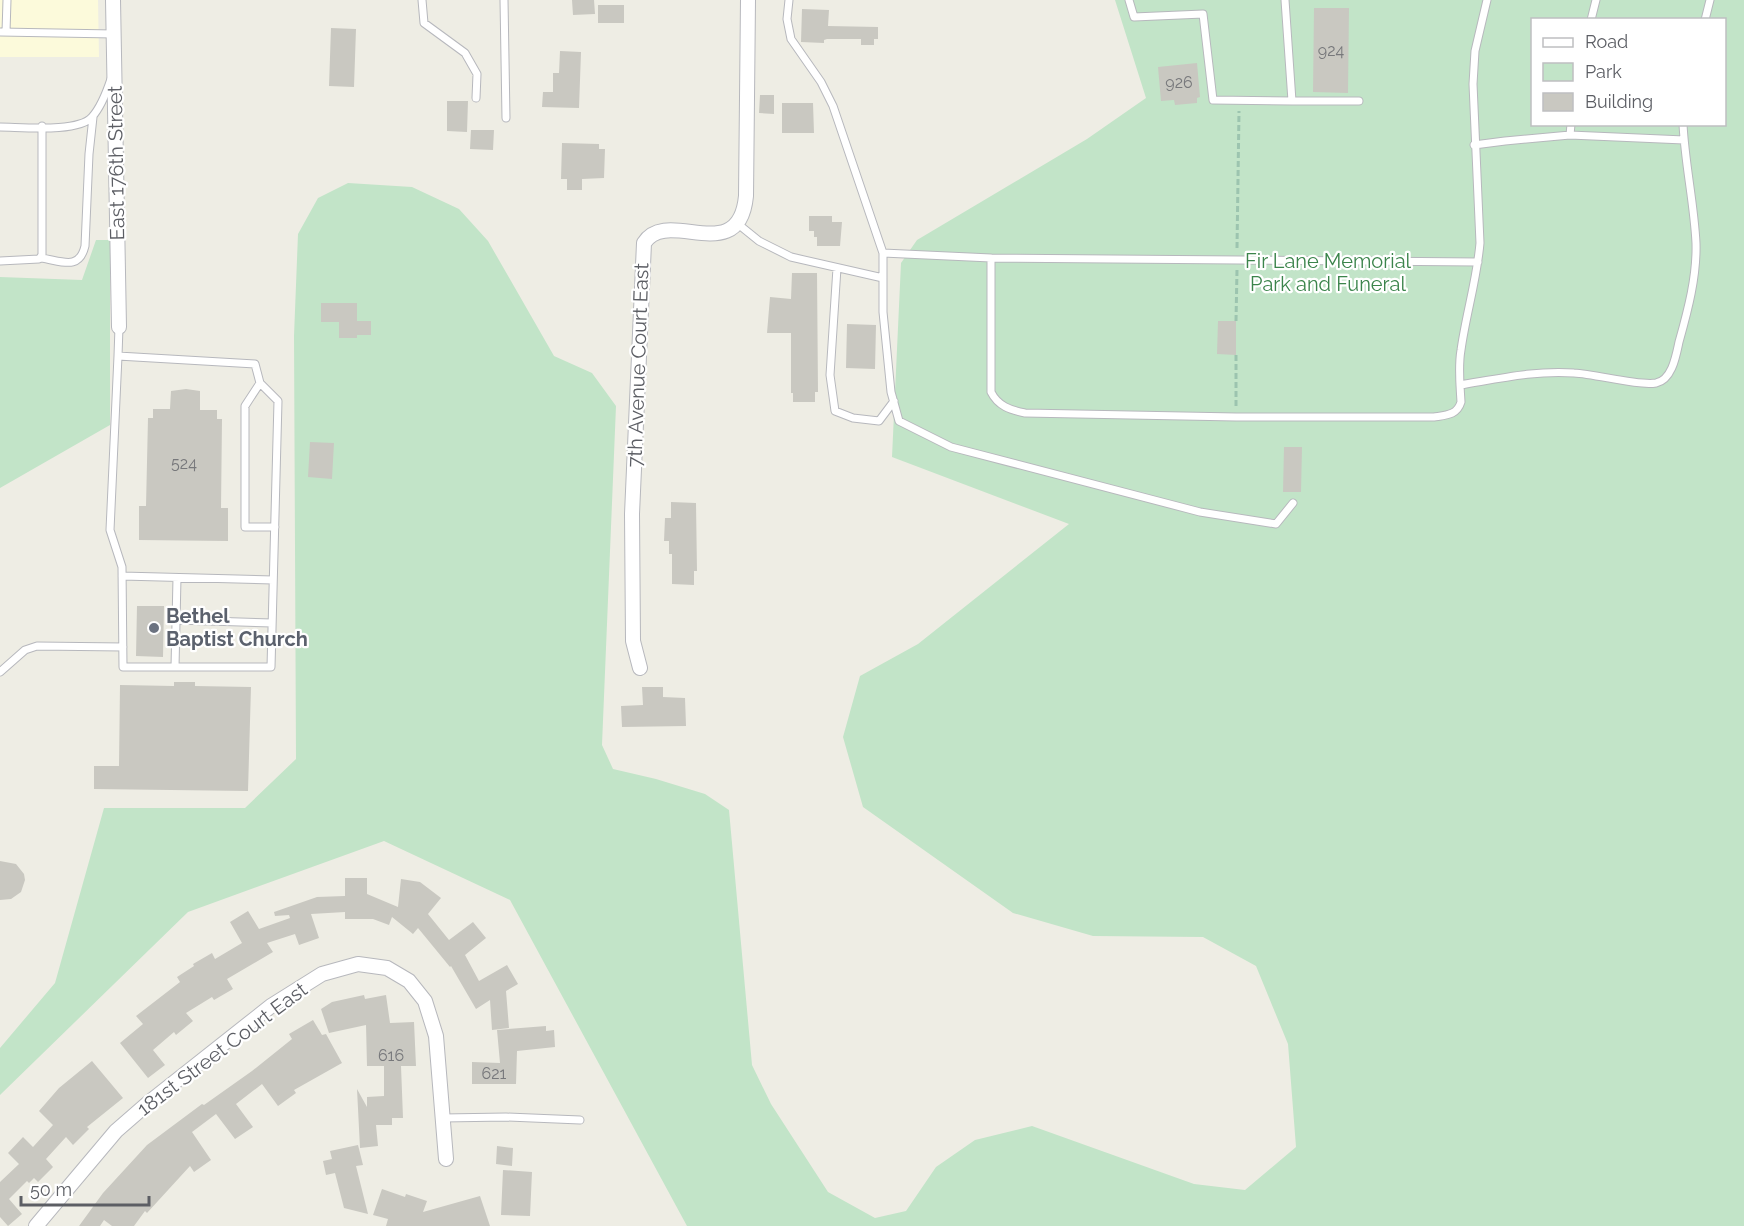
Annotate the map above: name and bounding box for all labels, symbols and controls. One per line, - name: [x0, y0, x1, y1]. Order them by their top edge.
- legend: [1531, 18, 1726, 126]
- text: Road: [1585, 31, 1628, 52]
- house number: 924: [1318, 41, 1344, 60]
- text: Park: [1585, 61, 1622, 82]
- house number: 926: [1165, 73, 1193, 92]
- street label: East 176th Street: [103, 85, 129, 241]
- text: Building: [1585, 91, 1653, 112]
- park label: Fir Lane Memorial Park and Funeral: [1245, 249, 1412, 296]
- street label: 7th Avenue Court East: [622, 262, 654, 468]
- house number: 524: [171, 454, 197, 473]
- place label: Bethel Baptist Church: [166, 604, 308, 651]
- marker: Bethel Baptist Church: [147, 621, 161, 635]
- street label: 181st Street Court East: [132, 977, 312, 1121]
- house number: 616: [378, 1046, 404, 1065]
- house number: 621: [482, 1064, 507, 1083]
- scale bar: [21, 1169, 148, 1207]
- text: 50 m: [30, 1179, 72, 1200]

